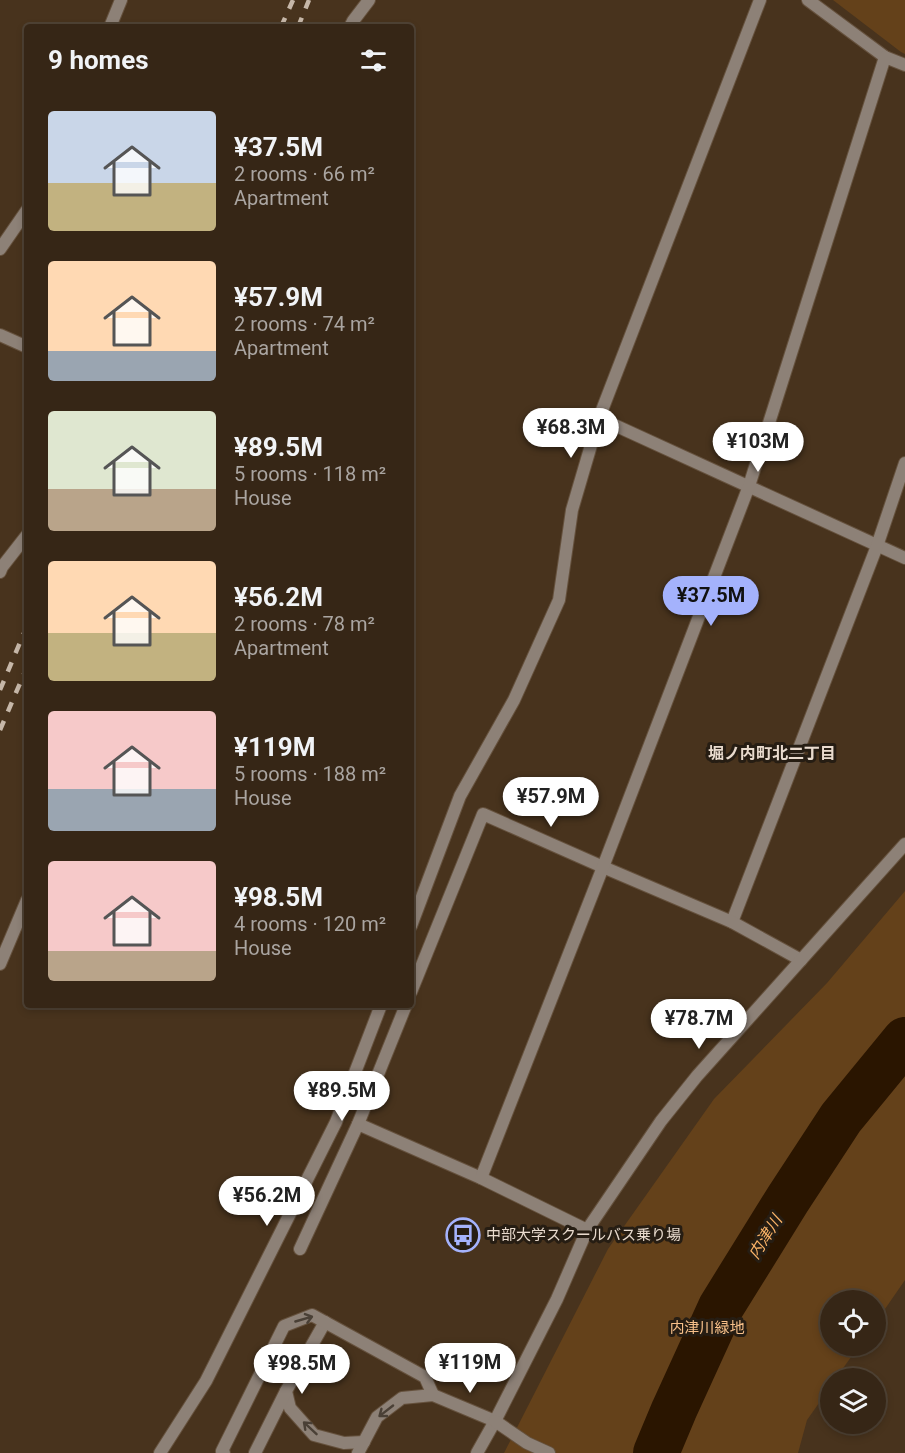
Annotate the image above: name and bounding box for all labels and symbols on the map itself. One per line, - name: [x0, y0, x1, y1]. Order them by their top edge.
- pin: ¥68.3M: [522, 408, 620, 459]
- pin: ¥103M: [716, 422, 800, 473]
- pin: ¥37.5M: [662, 576, 760, 627]
- district label: 堀ノ内町北二丁目: [708, 744, 836, 763]
- pin: ¥57.9M: [502, 777, 600, 828]
- pin: ¥78.7M: [650, 999, 748, 1050]
- pin: ¥89.5M: [293, 1071, 391, 1122]
- pin: ¥56.2M: [218, 1176, 316, 1227]
- water label: 内津川: [744, 1210, 787, 1262]
- bus stop icon: 中部大学スクールバス乗り場: [445, 1217, 481, 1253]
- place label: 中部大学スクールバス乗り場: [486, 1226, 681, 1244]
- one-way arrow: [294, 1313, 313, 1324]
- park label: 内津川緑地: [669, 1319, 745, 1337]
- pin: ¥119M: [428, 1343, 512, 1394]
- pin: ¥98.5M: [253, 1344, 351, 1395]
- one-way arrow: [378, 1404, 394, 1417]
- one-way arrow: [302, 1421, 317, 1435]

